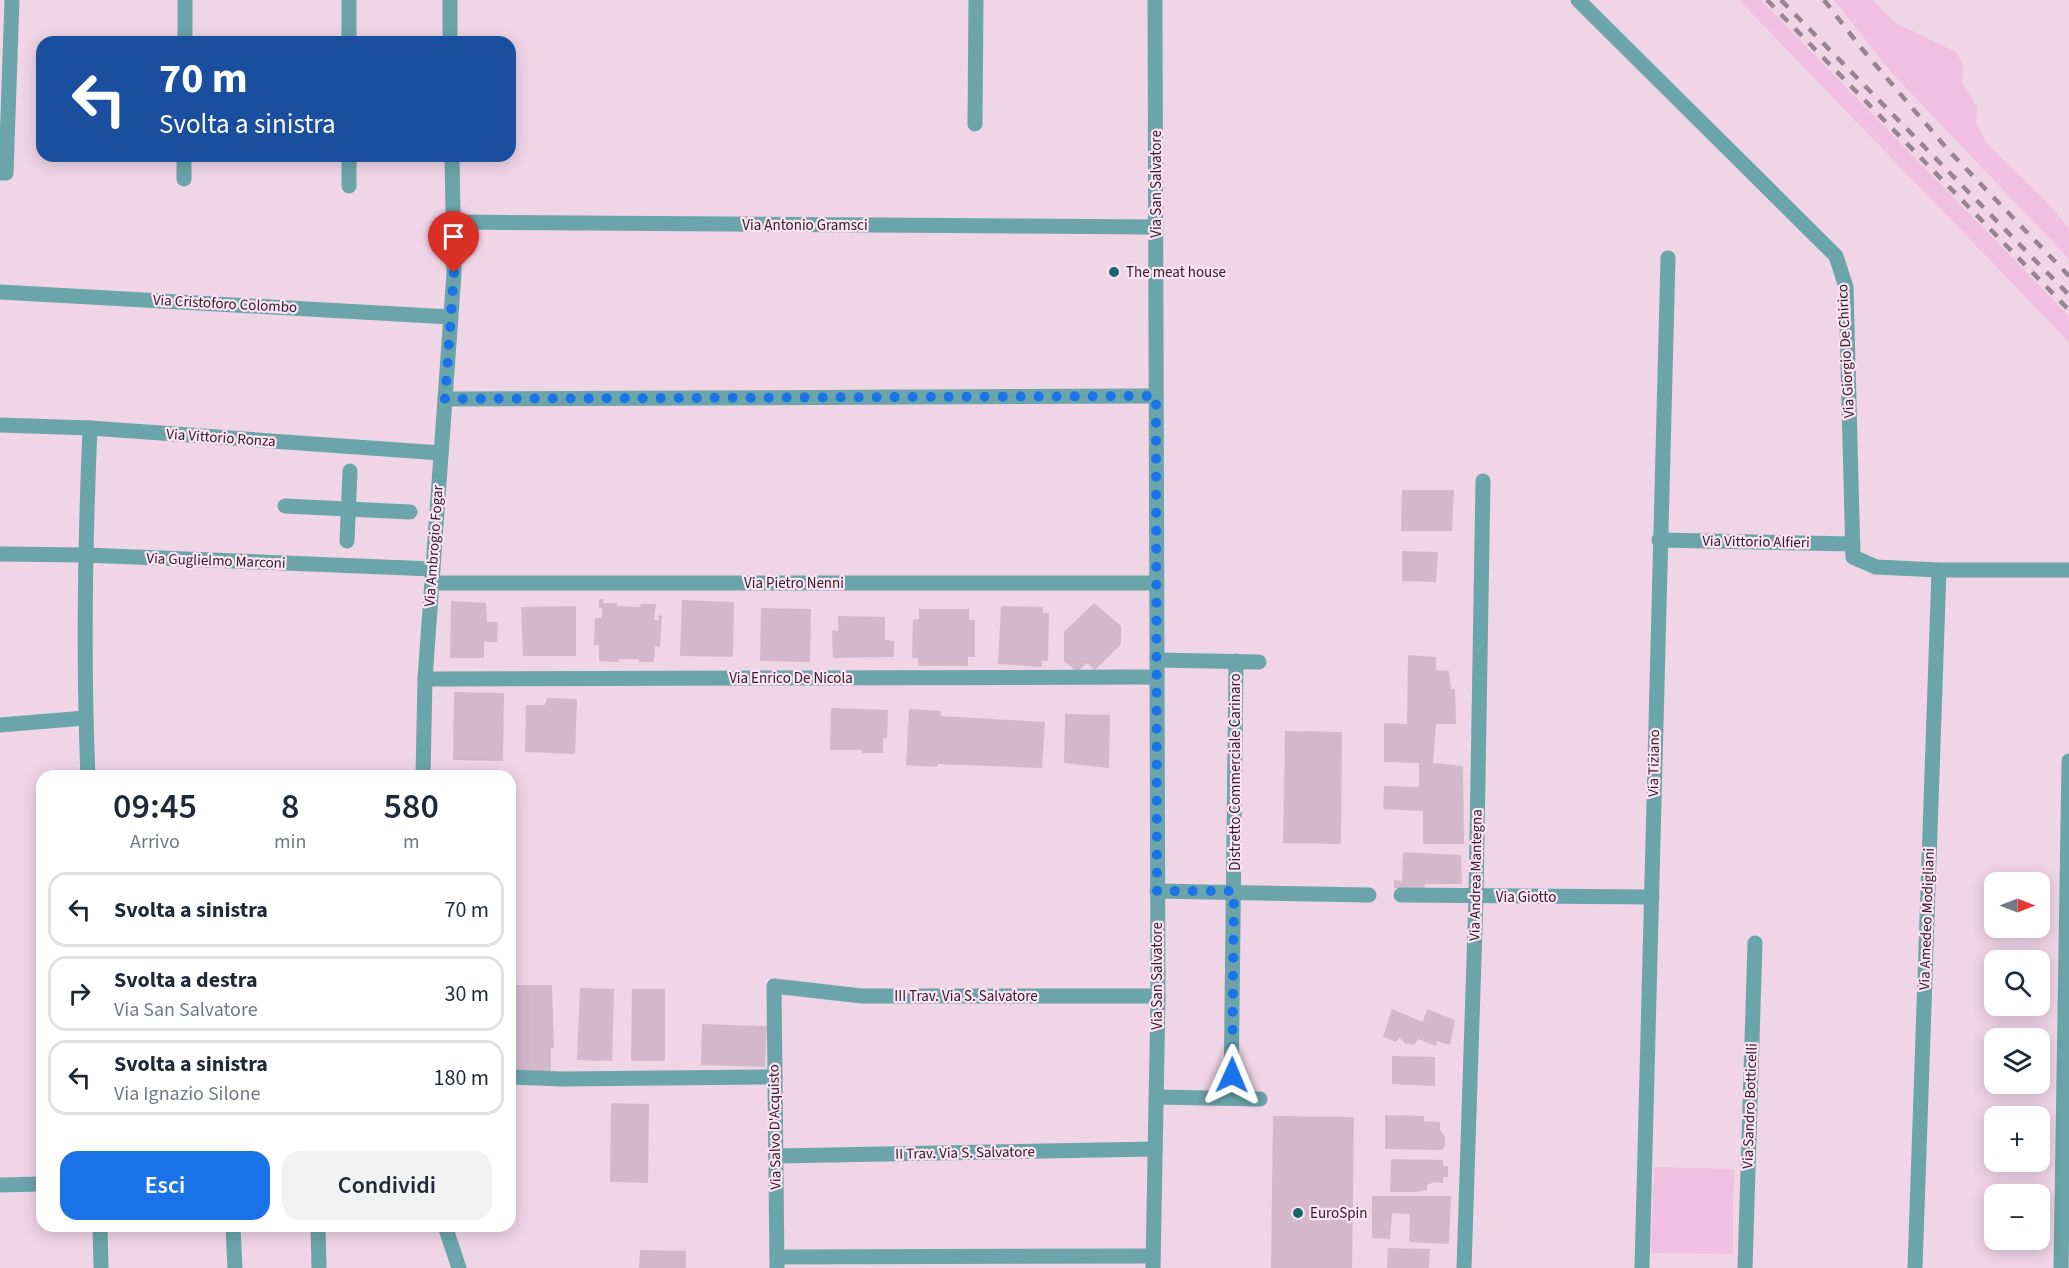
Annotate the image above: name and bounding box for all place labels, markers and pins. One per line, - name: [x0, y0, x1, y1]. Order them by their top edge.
- pin: [428, 211, 479, 273]
- place label: The meat house: [1126, 262, 1226, 283]
- marker: The meat house: [1107, 265, 1121, 279]
- place label: EuroSpin: [1310, 1203, 1367, 1224]
- marker: EuroSpin: [1291, 1206, 1305, 1220]

